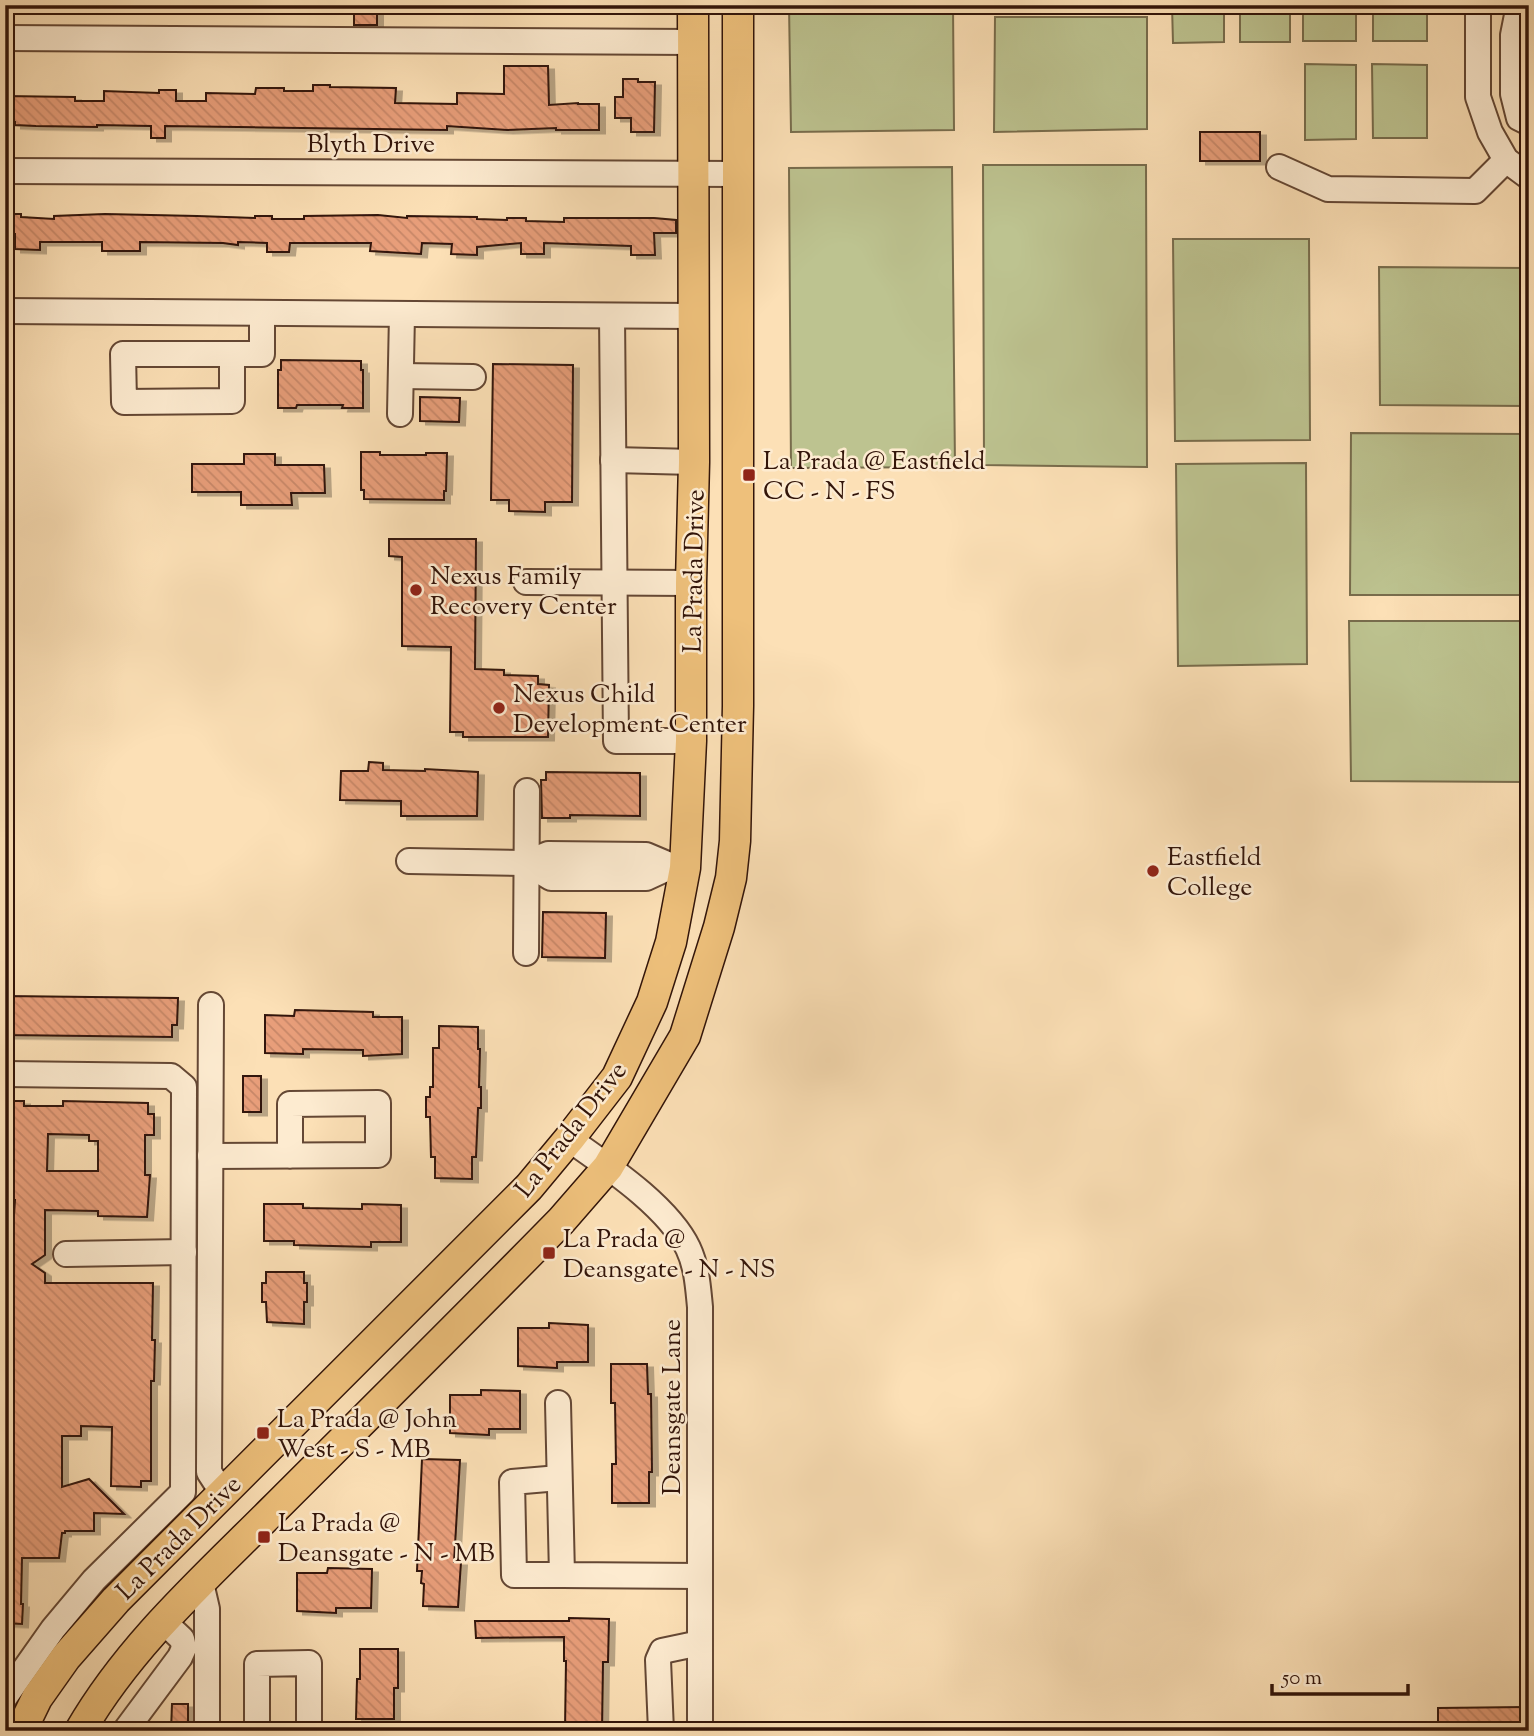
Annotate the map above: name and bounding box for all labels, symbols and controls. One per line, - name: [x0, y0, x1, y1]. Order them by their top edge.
- street label: Blyth Drive: [307, 127, 435, 164]
- place label: La Prada @ Eastfield CC - N - FS: [763, 444, 986, 511]
- marker: La Prada @ Eastfield CC - N - FS: [741, 467, 757, 483]
- street label: La Prada Drive: [676, 489, 715, 653]
- place label: Nexus Family Recovery Center: [430, 559, 617, 626]
- marker: Nexus Family Recovery Center: [408, 582, 424, 598]
- place label: Nexus Child Development Center: [513, 677, 747, 744]
- marker: Nexus Child Development Center: [491, 700, 507, 716]
- place label: Eastfield College: [1167, 840, 1262, 907]
- marker: Eastfield College: [1145, 863, 1161, 879]
- street label: La Prada Drive: [507, 1055, 637, 1206]
- place label: La Prada @ Deansgate - N - NS: [563, 1222, 776, 1289]
- marker: La Prada @ Deansgate - N - NS: [541, 1245, 557, 1261]
- street label: Deansgate Lane: [655, 1319, 692, 1495]
- place label: La Prada @ John West - S - MB: [277, 1402, 457, 1469]
- marker: La Prada @ John West - S - MB: [255, 1425, 271, 1441]
- street label: La Prada Drive: [109, 1468, 251, 1610]
- place label: La Prada @ Deansgate - N - MB: [278, 1506, 495, 1573]
- marker: La Prada @ Deansgate - N - MB: [256, 1529, 272, 1545]
- scale bar: [1272, 1652, 1408, 1696]
- text: 50 m: [1281, 1664, 1322, 1694]

